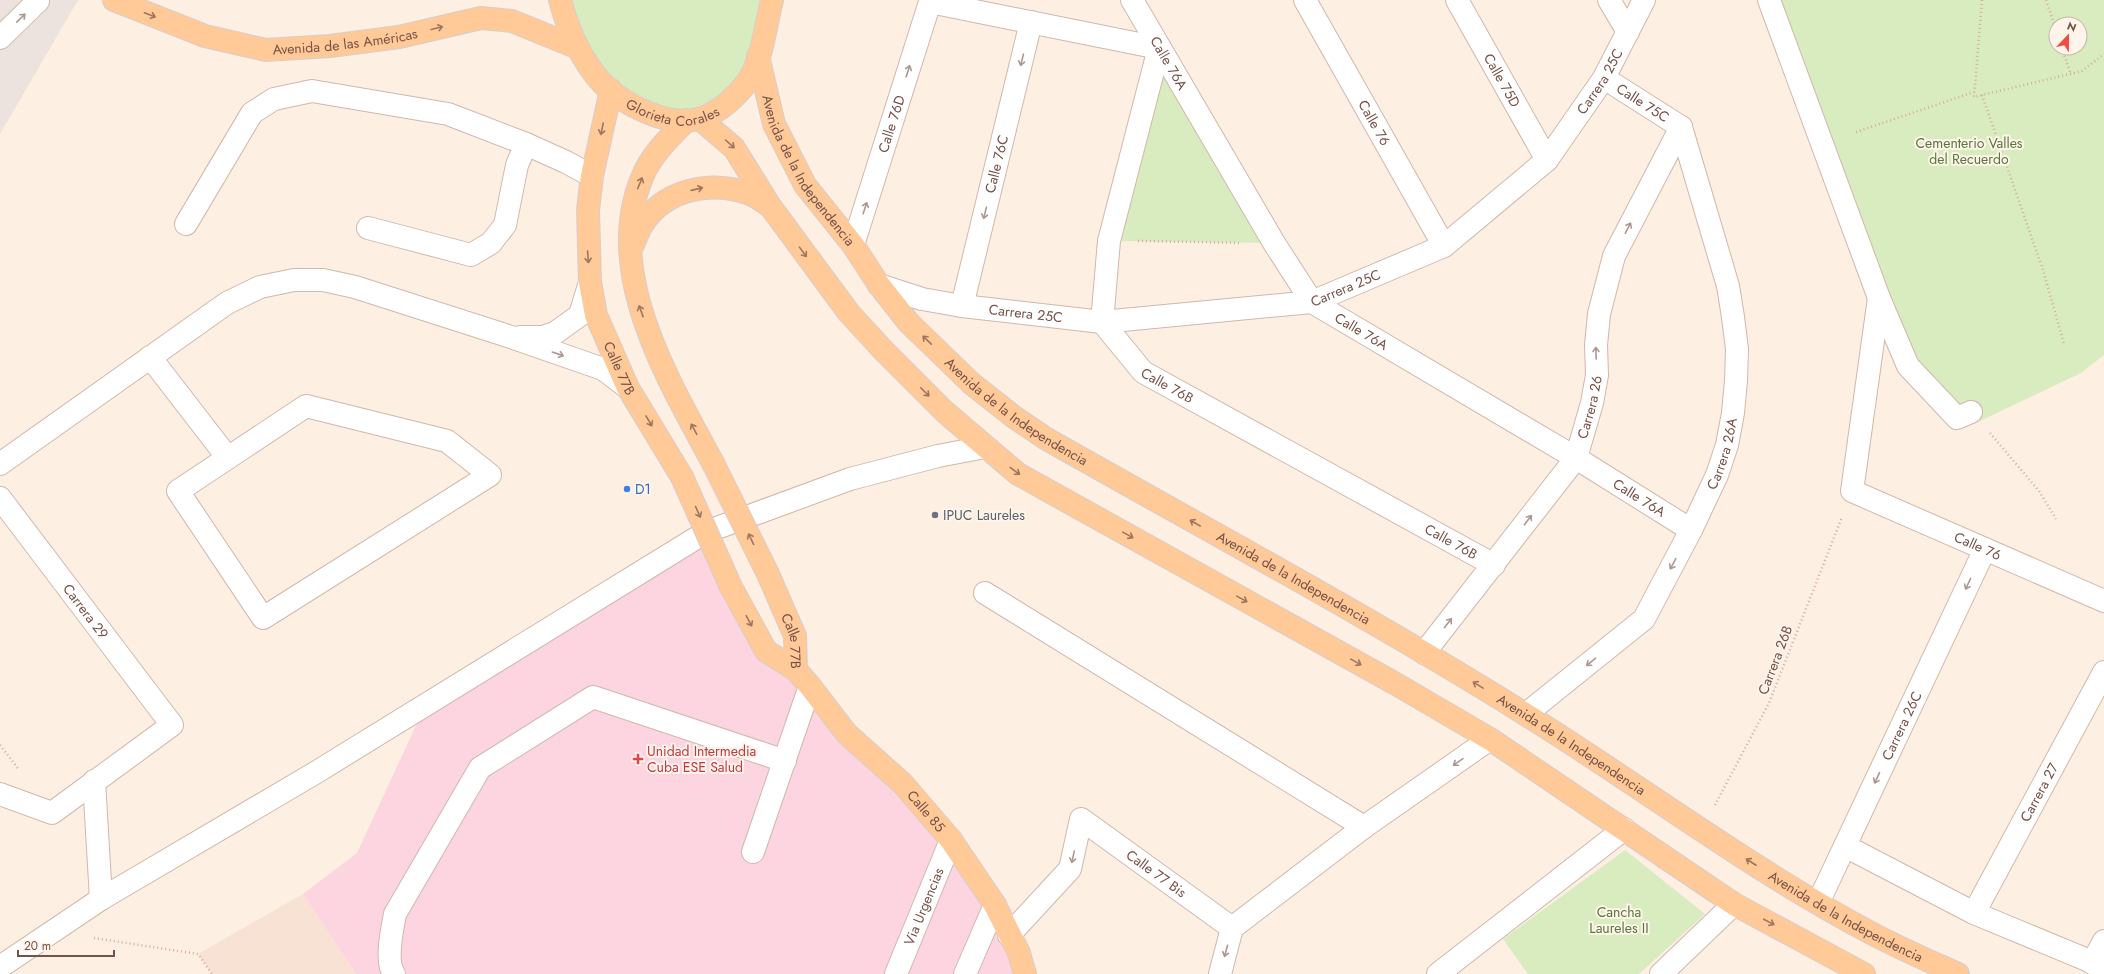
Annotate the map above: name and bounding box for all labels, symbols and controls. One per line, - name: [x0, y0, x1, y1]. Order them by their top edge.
- one-way arrow: [143, 11, 155, 19]
- one-way arrow: [16, 13, 26, 23]
- north arrow: [2048, 16, 2088, 56]
- text: N: [2065, 18, 2079, 36]
- street label: Avenida de las Américas: [272, 23, 420, 60]
- one-way arrow: [430, 24, 443, 31]
- street label: Calle 76A: [1145, 33, 1193, 94]
- street label: Carrera 25C: [1572, 45, 1627, 118]
- street label: Calle 75D: [1479, 50, 1525, 111]
- one-way arrow: [1018, 53, 1025, 66]
- one-way arrow: [905, 65, 913, 77]
- street label: Calle 75C: [1613, 78, 1673, 127]
- street label: Avenida de la Independencia: [757, 93, 860, 250]
- street label: Calle 76D: [873, 93, 910, 155]
- street label: Glorieta Corales: [622, 94, 724, 131]
- street label: Calle 76: [1353, 96, 1395, 149]
- one-way arrow: [598, 122, 606, 135]
- street label: Calle 76C: [980, 133, 1013, 195]
- park label: Cementerio Valles del Recuerdo: [1915, 133, 2023, 169]
- one-way arrow: [725, 140, 735, 149]
- one-way arrow: [637, 178, 645, 190]
- one-way arrow: [690, 184, 703, 192]
- one-way arrow: [862, 202, 869, 215]
- one-way arrow: [980, 207, 988, 220]
- one-way arrow: [1625, 223, 1632, 235]
- one-way arrow: [799, 246, 807, 257]
- one-way arrow: [585, 250, 592, 263]
- street label: Carrera 25C: [1307, 264, 1383, 312]
- street label: Carrera 25C: [988, 299, 1064, 327]
- one-way arrow: [637, 304, 644, 317]
- street label: Calle 76A: [1331, 308, 1392, 355]
- one-way arrow: [922, 335, 932, 345]
- street label: Calle 77B: [599, 338, 640, 399]
- one-way arrow: [1592, 347, 1600, 360]
- one-way arrow: [551, 351, 563, 359]
- street label: Avenida de la Independencia: [940, 353, 1092, 470]
- street label: Calle 76B: [1137, 363, 1197, 408]
- street label: Carrera 26: [1572, 374, 1607, 441]
- one-way arrow: [920, 387, 930, 397]
- one-way arrow: [645, 415, 653, 427]
- street label: Carrera 26A: [1702, 415, 1742, 493]
- one-way arrow: [690, 423, 698, 435]
- one-way arrow: [1010, 467, 1021, 475]
- street label: Calle 76A: [1609, 474, 1670, 522]
- place label: D1: [635, 479, 651, 499]
- marker: D1: [622, 484, 632, 494]
- place label: IPUC Laureles: [943, 505, 1025, 525]
- one-way arrow: [695, 506, 702, 518]
- marker: IPUC Laureles: [930, 510, 940, 520]
- one-way arrow: [1524, 515, 1532, 526]
- one-way arrow: [1189, 518, 1201, 526]
- street label: Calle 76B: [1421, 519, 1481, 564]
- street label: Avenida de la Independencia: [1213, 526, 1374, 629]
- street label: Calle 76: [1951, 527, 2004, 565]
- one-way arrow: [1122, 532, 1134, 540]
- one-way arrow: [747, 534, 754, 546]
- one-way arrow: [1669, 558, 1676, 570]
- one-way arrow: [1964, 578, 1971, 590]
- street label: Carrera 29: [58, 579, 113, 643]
- one-way arrow: [1236, 595, 1248, 603]
- street label: Calle 77B: [776, 610, 806, 669]
- one-way arrow: [746, 615, 754, 627]
- one-way arrow: [1444, 617, 1453, 628]
- street label: Carrera 26B: [1753, 622, 1797, 697]
- one-way arrow: [1585, 657, 1596, 666]
- one-way arrow: [1349, 658, 1361, 666]
- one-way arrow: [1472, 681, 1484, 689]
- street label: Carrera 26C: [1877, 688, 1927, 764]
- street label: Avenida de la Independencia: [1493, 689, 1650, 800]
- place label: Unidad Intermedia Cuba ESE Salud: [647, 741, 756, 777]
- marker: Unidad Intermedia Cuba ESE Salud: [632, 753, 644, 765]
- one-way arrow: [1453, 758, 1464, 766]
- street label: Carrera 27: [2015, 759, 2063, 825]
- one-way arrow: [1873, 771, 1880, 783]
- street label: Calle 85: [902, 786, 950, 837]
- street label: Calle 77 Bis: [1122, 845, 1191, 902]
- one-way arrow: [1068, 851, 1076, 864]
- one-way arrow: [1746, 858, 1757, 866]
- street label: Via Urgencias: [899, 864, 949, 948]
- street label: Avenida de la Independencia: [1765, 866, 1926, 967]
- park label: Cancha Laureles II: [1589, 902, 1649, 938]
- one-way arrow: [1762, 919, 1774, 927]
- scale bar: [18, 932, 114, 958]
- text: 20 m: [24, 937, 51, 955]
- one-way arrow: [1221, 944, 1229, 957]

